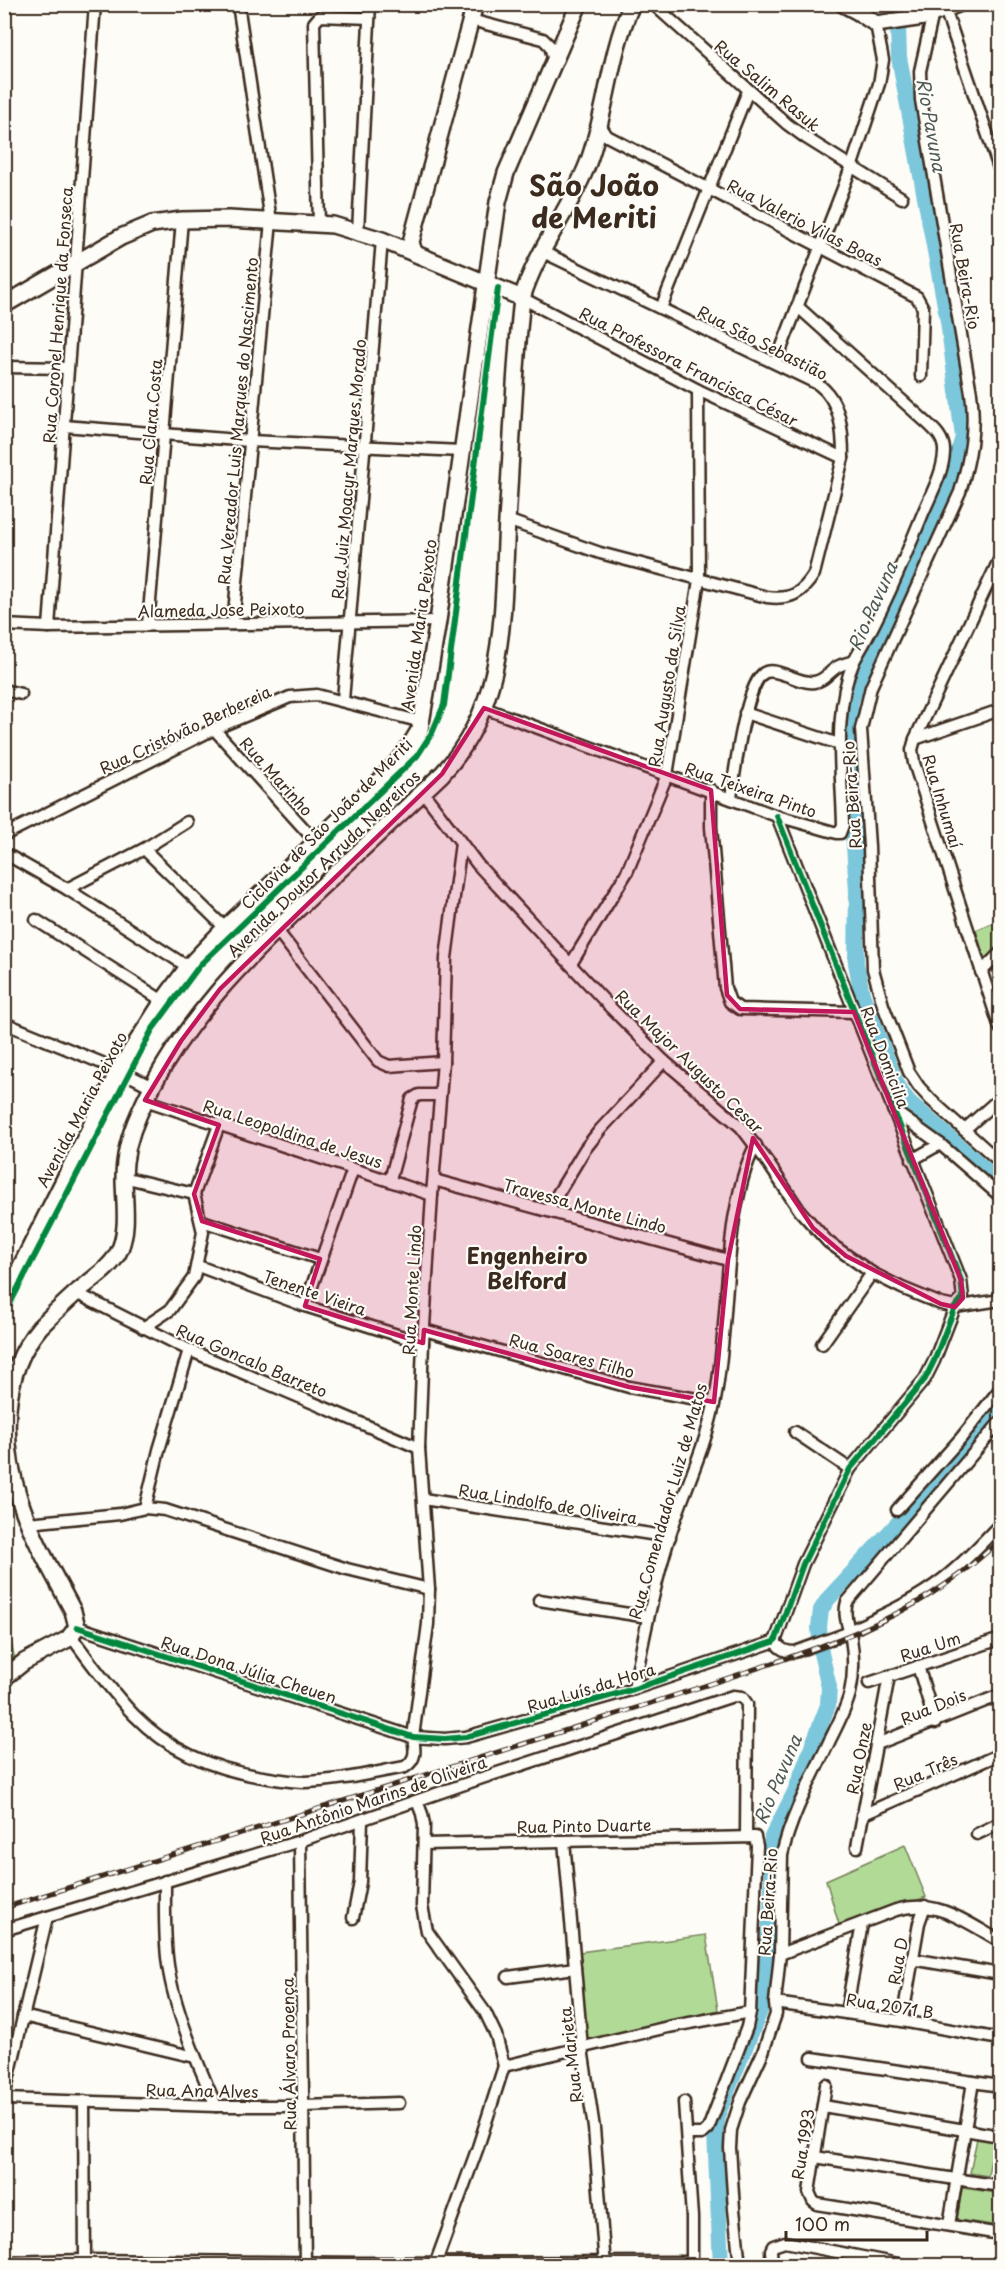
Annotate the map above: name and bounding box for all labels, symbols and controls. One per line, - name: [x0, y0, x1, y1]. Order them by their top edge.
- street label: Rua Salim Rasuk: [710, 33, 826, 137]
- water label: Rio Pavuna: [910, 76, 954, 175]
- district label: São João de Meriti: [529, 163, 659, 238]
- street label: Rua Valerio Vilas Boas: [723, 172, 887, 272]
- street label: Rua Coronel Henrique da Fonseca: [36, 186, 78, 444]
- street label: Rua Beira-Rio: [945, 221, 987, 331]
- street label: Rua Vereador Luis Marques do Nascimento: [211, 256, 263, 586]
- street label: Rua São Sebastião: [694, 299, 832, 385]
- street label: Rua Professora Francisca César: [575, 300, 803, 432]
- street label: Rua Juiz Moacyr Marques Morado: [325, 338, 371, 600]
- street label: Rua Clara Costa: [133, 358, 167, 486]
- street label: Avenida Maria Peixoto: [394, 537, 442, 713]
- water label: Rio Pavuna: [840, 557, 904, 655]
- street label: Alameda Jose Peixoto: [137, 596, 305, 622]
- street label: Rua Augusto da Silva: [641, 603, 691, 769]
- street label: Rua Cristóvão Berbereia: [95, 679, 275, 779]
- street label: Rua Marinho: [235, 731, 319, 821]
- street label: Ciclovia de São João de Meriti: [235, 732, 417, 914]
- street label: Rua Beira-Rio: [835, 740, 867, 850]
- street label: Rua Inhumaí: [917, 751, 969, 851]
- street label: Rua Teixeira Pinto: [682, 755, 820, 823]
- street label: Avenida Doutor Arruda Negreiros: [221, 764, 425, 962]
- street label: Rua Major Augusto Cesar: [611, 984, 770, 1139]
- street label: Rua Domicilia: [856, 1003, 917, 1112]
- street label: Avenida Maria Peixoto: [30, 1027, 132, 1191]
- street label: Rua Leopoldina de Jesus: [200, 1093, 386, 1173]
- street label: Travessa Monte Lindo: [501, 1172, 669, 1238]
- street label: Rua Monte Lindo: [396, 1224, 426, 1356]
- district label: Engenheiro Belford: [467, 1238, 587, 1296]
- street label: Tenente Vieira: [260, 1263, 370, 1321]
- street label: Rua Goncalo Barreto: [173, 1317, 331, 1403]
- street label: Rua Soares Filho: [507, 1327, 637, 1383]
- street label: Rua Comendador Luiz de Matos: [622, 1380, 712, 1622]
- street label: Rua Lindolfo de Oliveira: [457, 1477, 639, 1529]
- street label: Rua Um: [897, 1625, 963, 1667]
- street label: Rua Dona Júlia Cheuen: [158, 1629, 340, 1709]
- street label: Rua Luís da Hora: [524, 1656, 658, 1718]
- street label: Rua Dois: [897, 1682, 969, 1730]
- street label: Rua Onze: [839, 1720, 877, 1796]
- water label: Rio Pavuna: [746, 1729, 808, 1828]
- street label: Rua Três: [889, 1746, 961, 1796]
- street label: Rua Antônio Marins de Oliveira: [257, 1749, 490, 1849]
- street label: Rua Pinto Duarte: [516, 1812, 652, 1838]
- street label: Rua Beira-Rio: [751, 1847, 783, 1957]
- street label: Rua D: [881, 1935, 913, 1987]
- street label: Rua Álvaro Proença: [275, 1977, 301, 2131]
- street label: Rua 2071 B: [845, 1986, 935, 2024]
- street label: Rua Marieta: [552, 2006, 588, 2104]
- street label: Rua Ana Alves: [145, 2077, 259, 2103]
- street label: Rua 1993: [785, 2107, 819, 2181]
- scale bar: [786, 2204, 927, 2242]
- text: 100 m: [795, 2210, 850, 2237]

